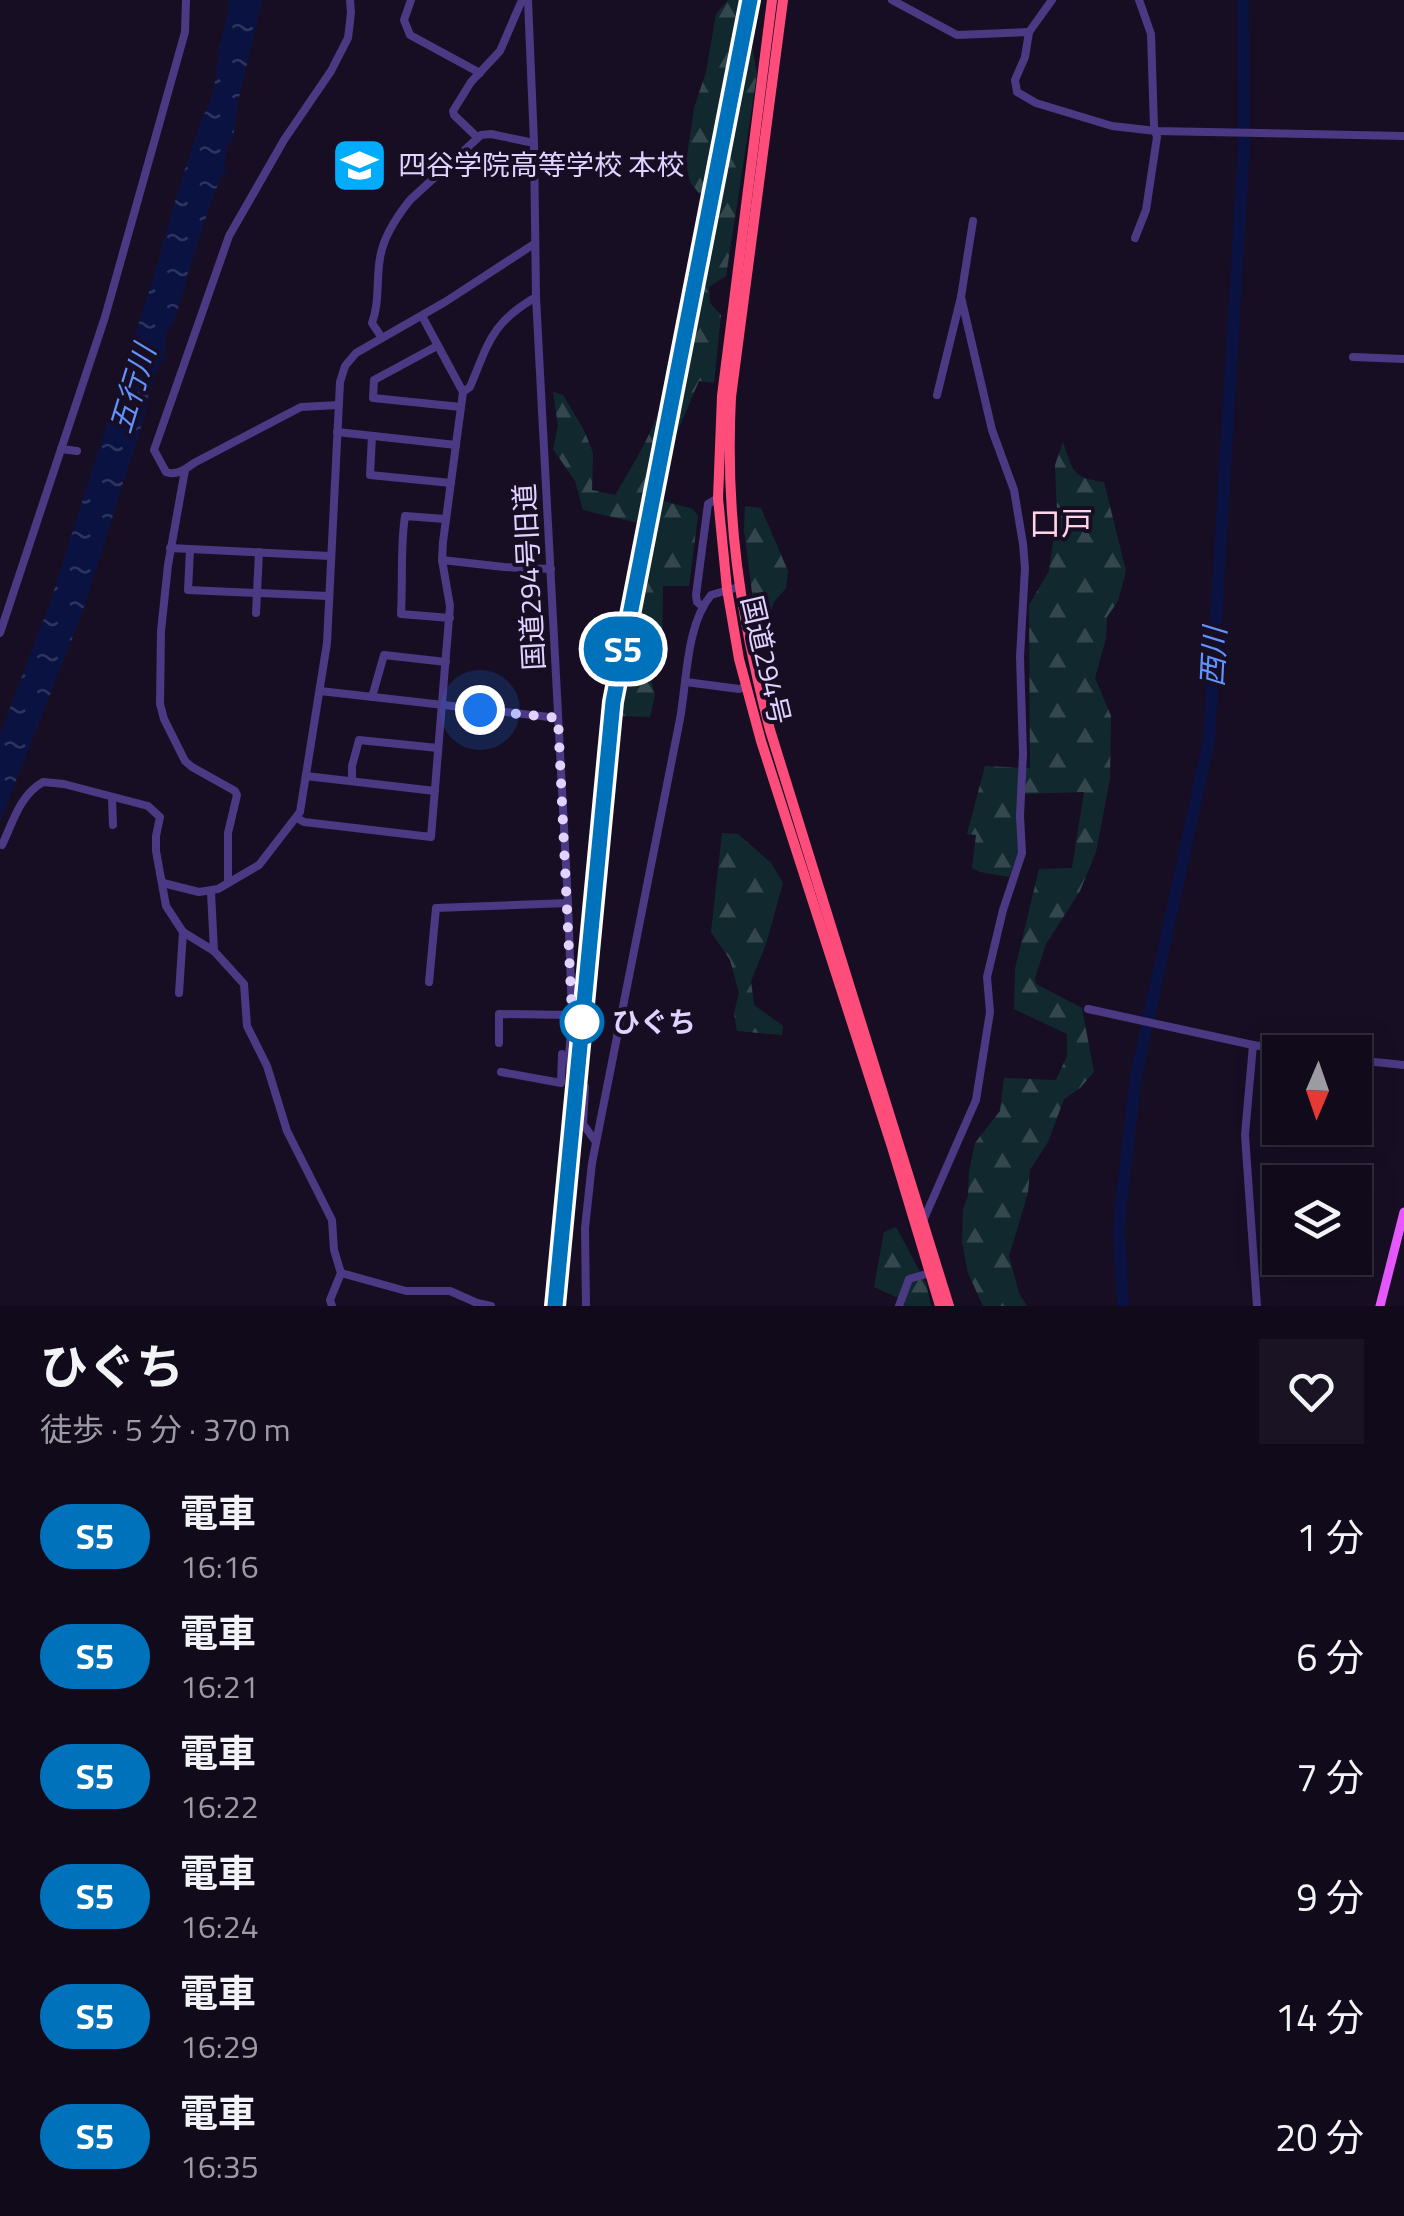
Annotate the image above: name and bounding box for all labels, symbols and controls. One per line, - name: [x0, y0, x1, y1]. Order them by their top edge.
- school or university icon: 四谷学院高等学校 本校: [329, 135, 389, 195]
- place label: 四谷学院高等学校 本校: [398, 143, 684, 186]
- water label: 五行川: [97, 336, 168, 438]
- street label: 国道294号旧道: [502, 483, 555, 672]
- district label: 口戸: [1029, 499, 1093, 547]
- street label: 国道294号: [731, 591, 802, 729]
- line badge: S5: [578, 616, 668, 682]
- text: S5: [604, 622, 642, 676]
- water label: 西川: [1188, 623, 1238, 688]
- your location: [455, 685, 505, 735]
- place label: ひぐち: [612, 1000, 696, 1043]
- marker: ひぐち: [561, 1001, 603, 1043]
- north arrow: [1262, 1035, 1372, 1145]
- map controls: [1262, 1035, 1372, 1275]
- button: layers: [1262, 1165, 1372, 1275]
- text: ひぐち: [40, 1330, 184, 1403]
- button: heart: [1259, 1339, 1364, 1444]
- text: 徒歩 · 5 分 · 370 m: [40, 1405, 291, 1453]
- text: 電車: [180, 1484, 256, 1542]
- text: 1 分: [1296, 1508, 1364, 1566]
- text: S5: [76, 1509, 114, 1563]
- text: 16:16: [180, 1542, 259, 1590]
- text: 電車: [180, 1604, 256, 1662]
- text: 6 分: [1296, 1628, 1364, 1686]
- text: S5: [76, 1629, 114, 1683]
- text: 16:21: [180, 1662, 259, 1710]
- text: 電車: [180, 1724, 256, 1782]
- text: 7 分: [1296, 1748, 1364, 1806]
- text: S5: [76, 1749, 114, 1803]
- text: 16:22: [180, 1782, 259, 1830]
- text: 電車: [180, 1844, 256, 1902]
- text: 9 分: [1296, 1868, 1364, 1926]
- text: S5: [76, 1869, 114, 1923]
- text: 16:24: [180, 1902, 259, 1950]
- text: 電車: [180, 1964, 256, 2022]
- text: 14 分: [1275, 1988, 1364, 2046]
- text: S5: [76, 1989, 114, 2043]
- text: 16:29: [180, 2022, 259, 2070]
- text: 電車: [180, 2084, 256, 2142]
- text: 20 分: [1275, 2108, 1364, 2166]
- text: S5: [76, 2109, 114, 2163]
- text: 16:35: [180, 2142, 259, 2190]

